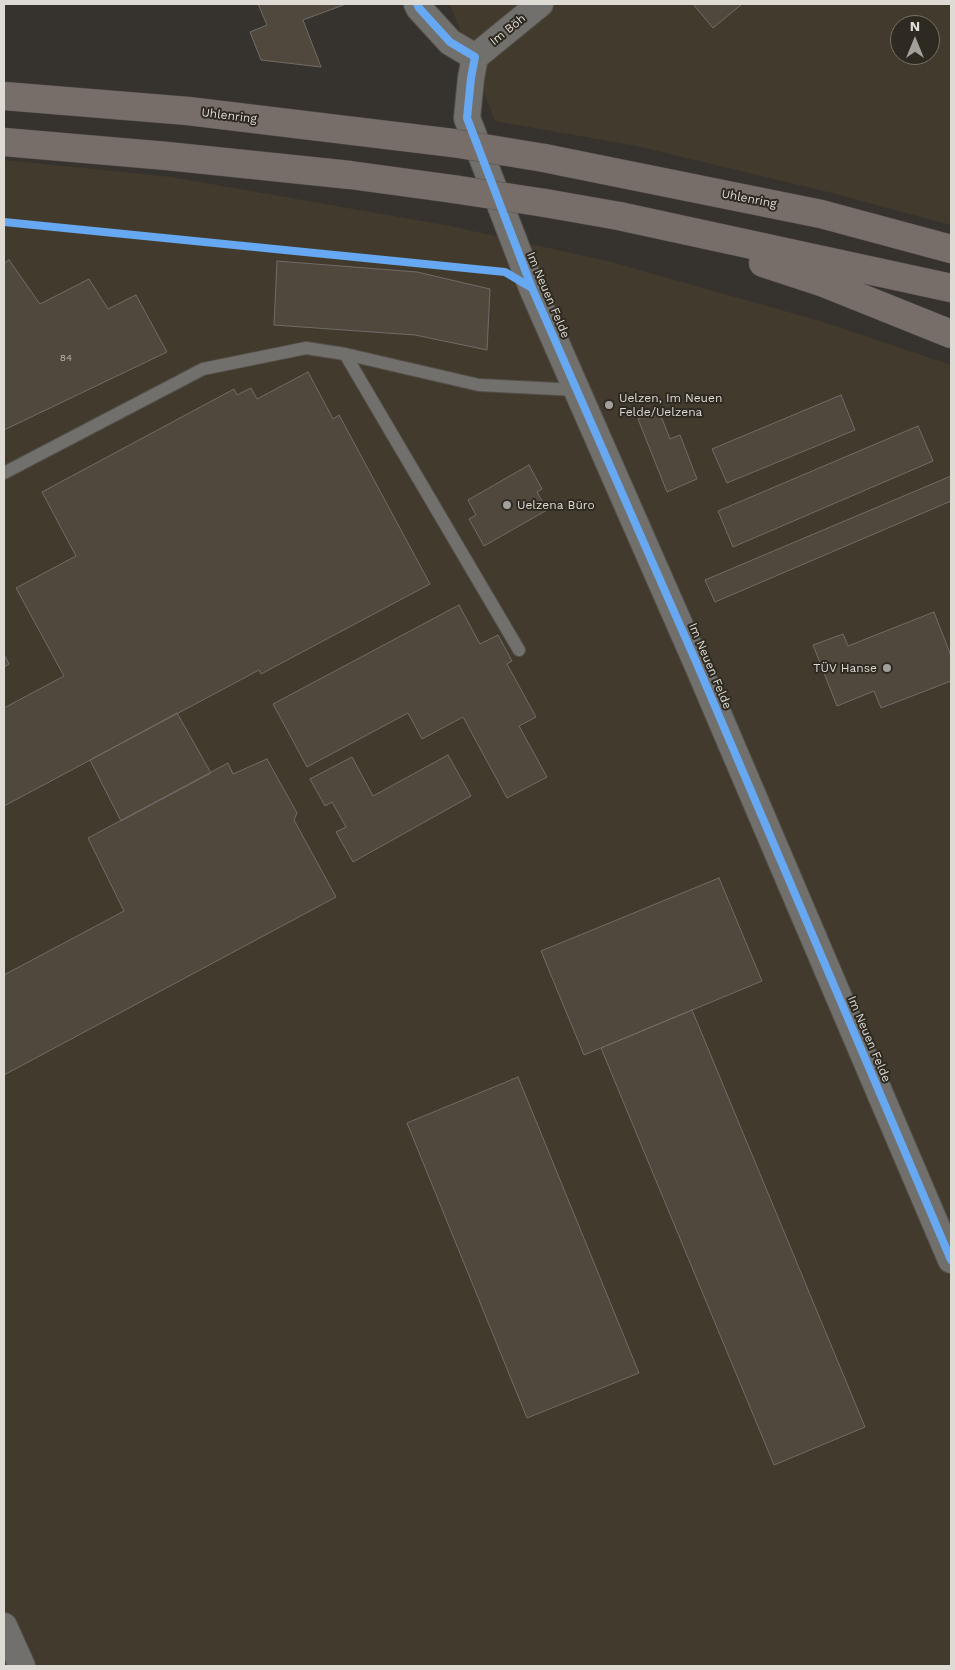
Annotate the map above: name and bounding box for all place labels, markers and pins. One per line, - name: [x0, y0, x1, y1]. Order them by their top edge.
- place label: Uelzen, Im Neuen Felde/Uelzena: [619, 391, 722, 419]
- marker: Uelzen, Im Neuen Felde/Uelzena: [603, 399, 615, 411]
- place label: Uelzena Büro: [517, 498, 595, 512]
- marker: Uelzena Büro: [501, 499, 513, 511]
- place label: TÜV Hanse: [813, 661, 877, 675]
- marker: TÜV Hanse: [881, 662, 893, 674]

